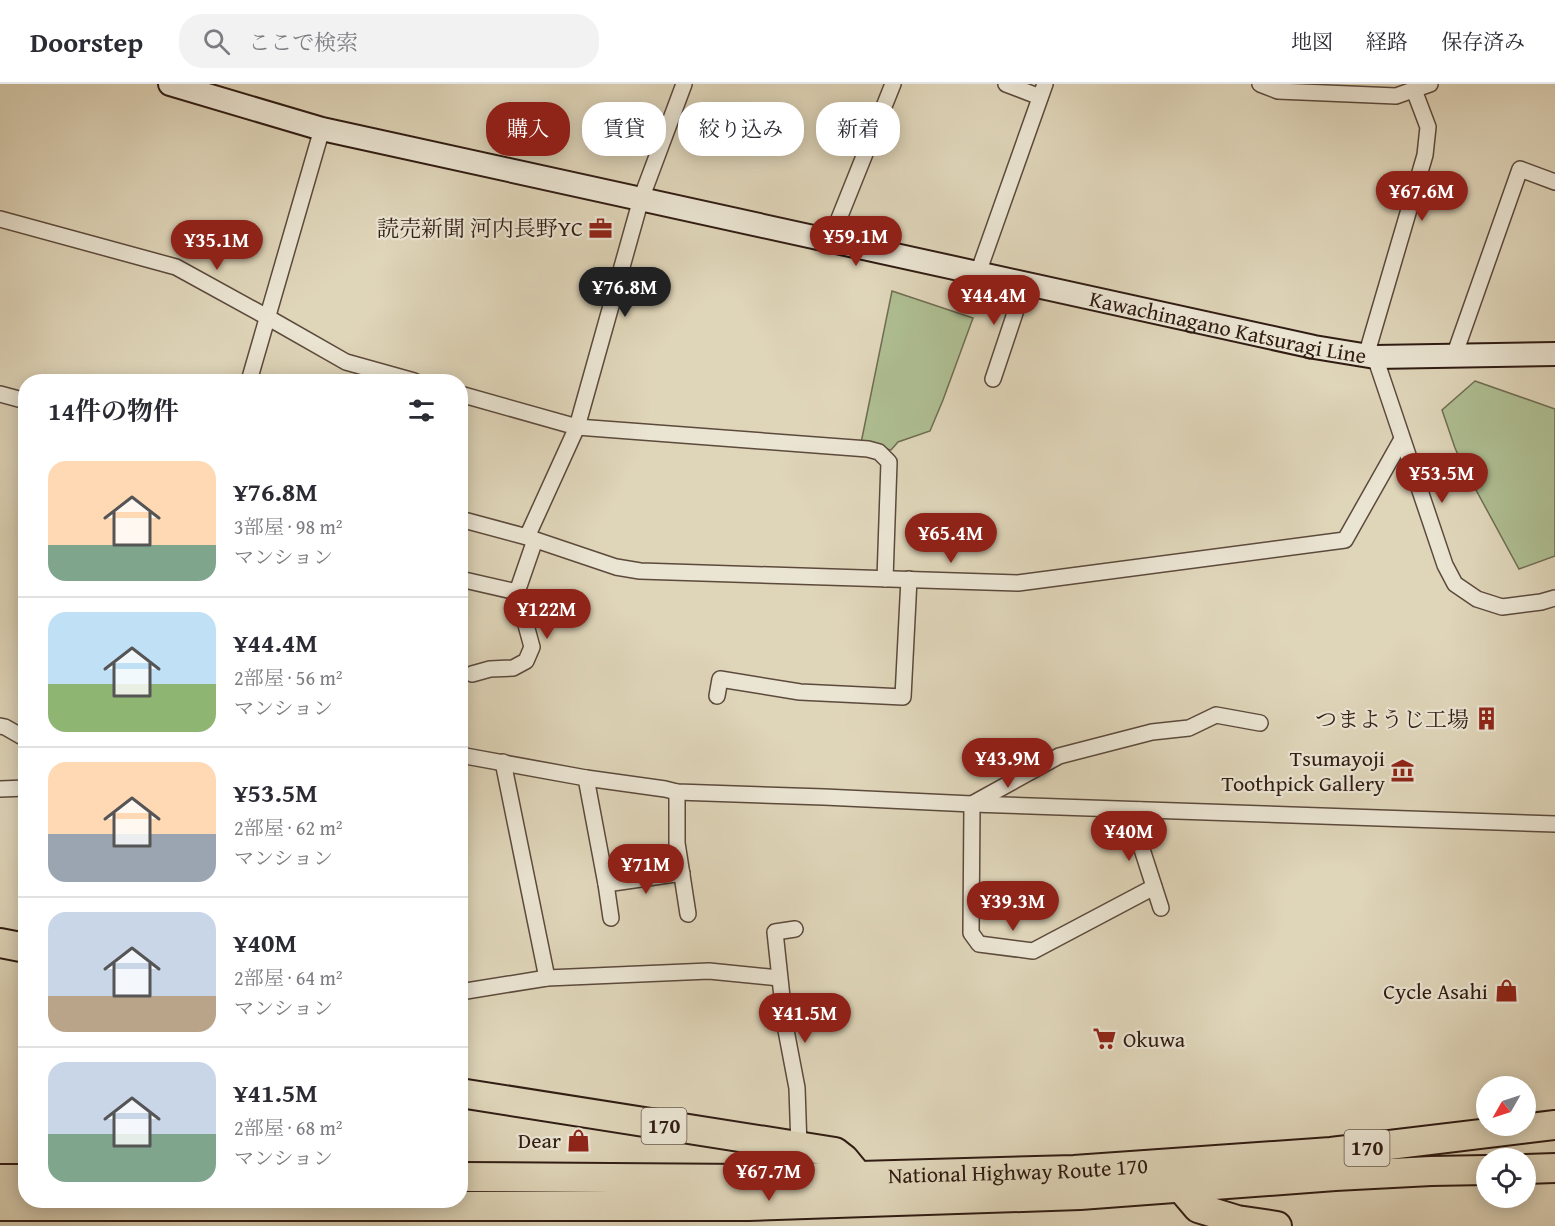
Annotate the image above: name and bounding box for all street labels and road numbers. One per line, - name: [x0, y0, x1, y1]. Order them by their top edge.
- street label: Kawachinagano Katsuragi Line: [1087, 282, 1369, 371]
- road number: 170: [642, 1108, 686, 1144]
- road number: 170: [1344, 1130, 1390, 1166]
- street label: National Highway Route 170: [887, 1149, 1149, 1191]

